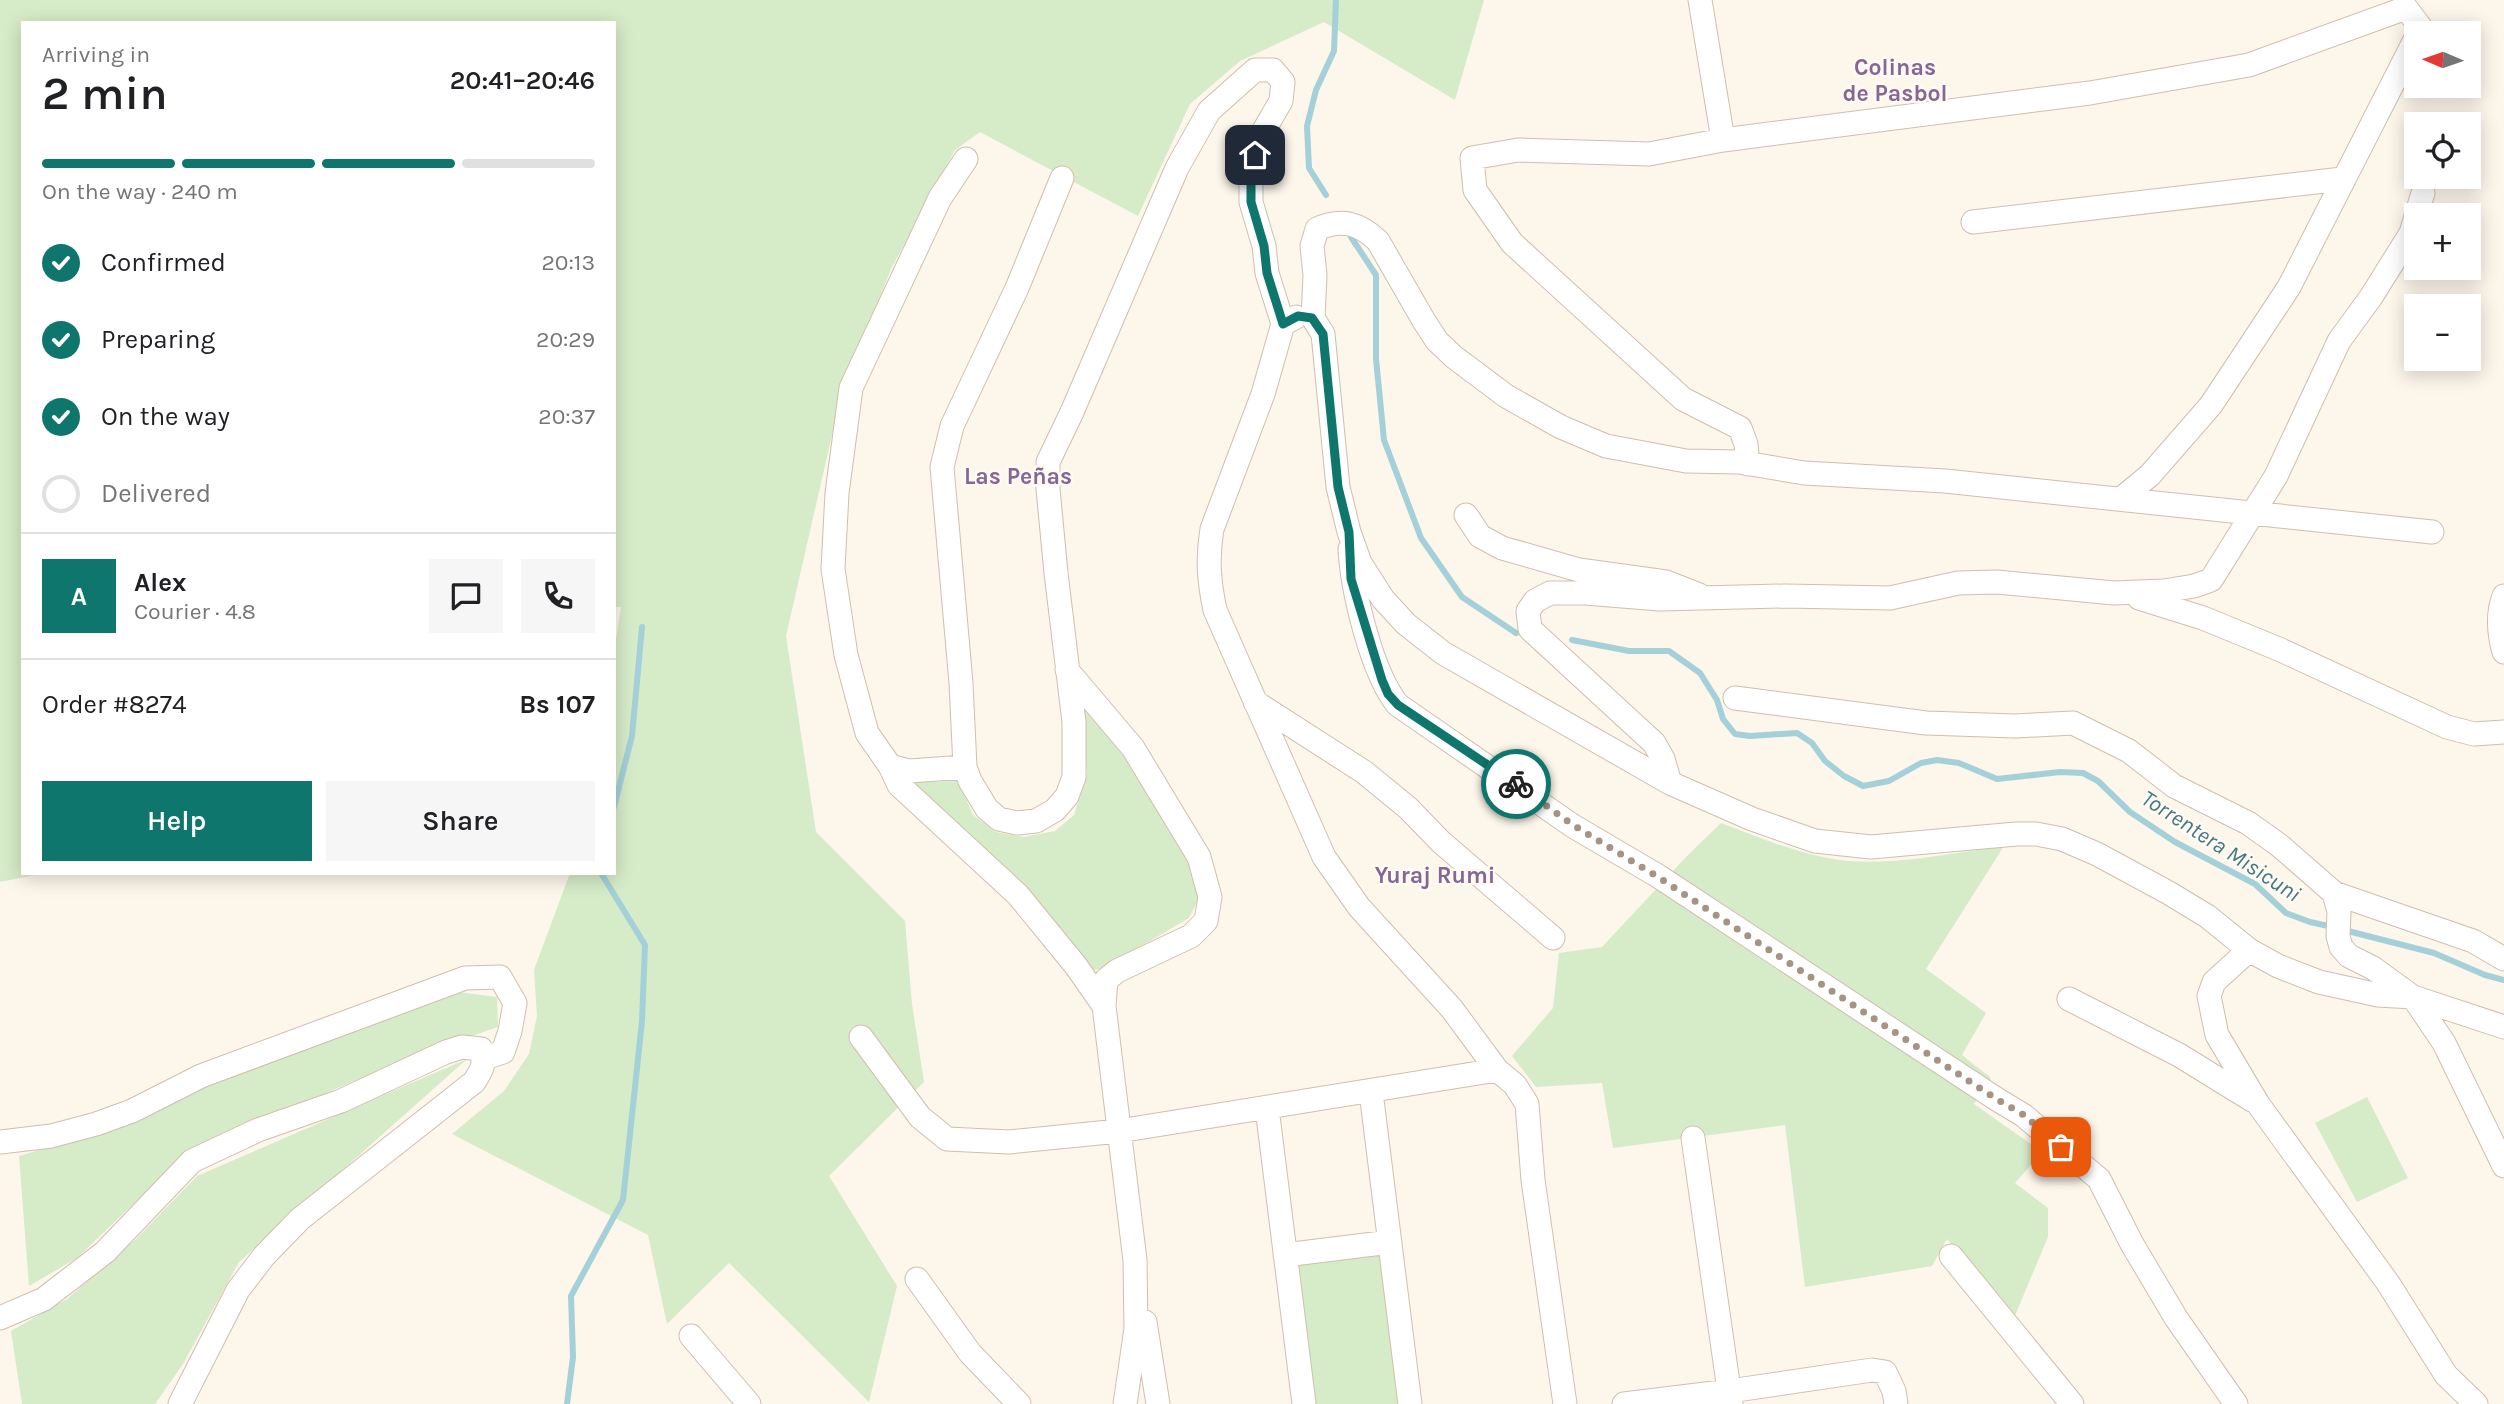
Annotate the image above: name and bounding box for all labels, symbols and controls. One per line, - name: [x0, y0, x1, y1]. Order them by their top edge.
- north arrow: [2404, 21, 2482, 98]
- map controls: [2404, 21, 2481, 371]
- text: Arriving in: [42, 41, 150, 68]
- district label: Colinas de Pasbol: [1842, 54, 1948, 107]
- text: 20:41–20:46: [450, 65, 595, 96]
- text: 2 min: [42, 67, 168, 121]
- button: locate: [2404, 112, 2481, 189]
- pin: [1225, 125, 1285, 185]
- icon: home: [1236, 136, 1274, 174]
- text: On the way · 240 m: [42, 178, 238, 205]
- button: +: [2404, 203, 2481, 280]
- icon: check: [42, 244, 80, 282]
- text: Confirmed: [101, 247, 226, 278]
- text: 20:13: [542, 249, 595, 276]
- button: −: [2404, 294, 2481, 371]
- icon: check: [42, 321, 80, 359]
- text: Preparing: [101, 324, 215, 355]
- text: 20:29: [536, 326, 595, 353]
- icon: check: [42, 398, 80, 436]
- text: On the way: [101, 401, 230, 432]
- text: 20:37: [538, 403, 595, 430]
- district label: Las Peñas: [964, 463, 1072, 490]
- text: Delivered: [101, 478, 211, 509]
- button: chat: [429, 559, 503, 633]
- button: phone: [521, 559, 595, 633]
- text: Alex: [134, 567, 186, 598]
- text: A: [71, 581, 87, 612]
- text: Courier · 4.8: [134, 598, 256, 625]
- text: Order #8274: [42, 689, 187, 720]
- text: Bs 107: [519, 689, 595, 720]
- courier: [1481, 749, 1551, 819]
- icon: bike: [1497, 765, 1535, 803]
- button: Help: [42, 781, 312, 861]
- button: Share: [326, 781, 595, 861]
- water label: Torrentera Misicuni: [2136, 784, 2306, 908]
- district label: Yuraj Rumi: [1375, 862, 1495, 889]
- pin: [2031, 1117, 2091, 1177]
- icon: bag: [2042, 1128, 2080, 1166]

